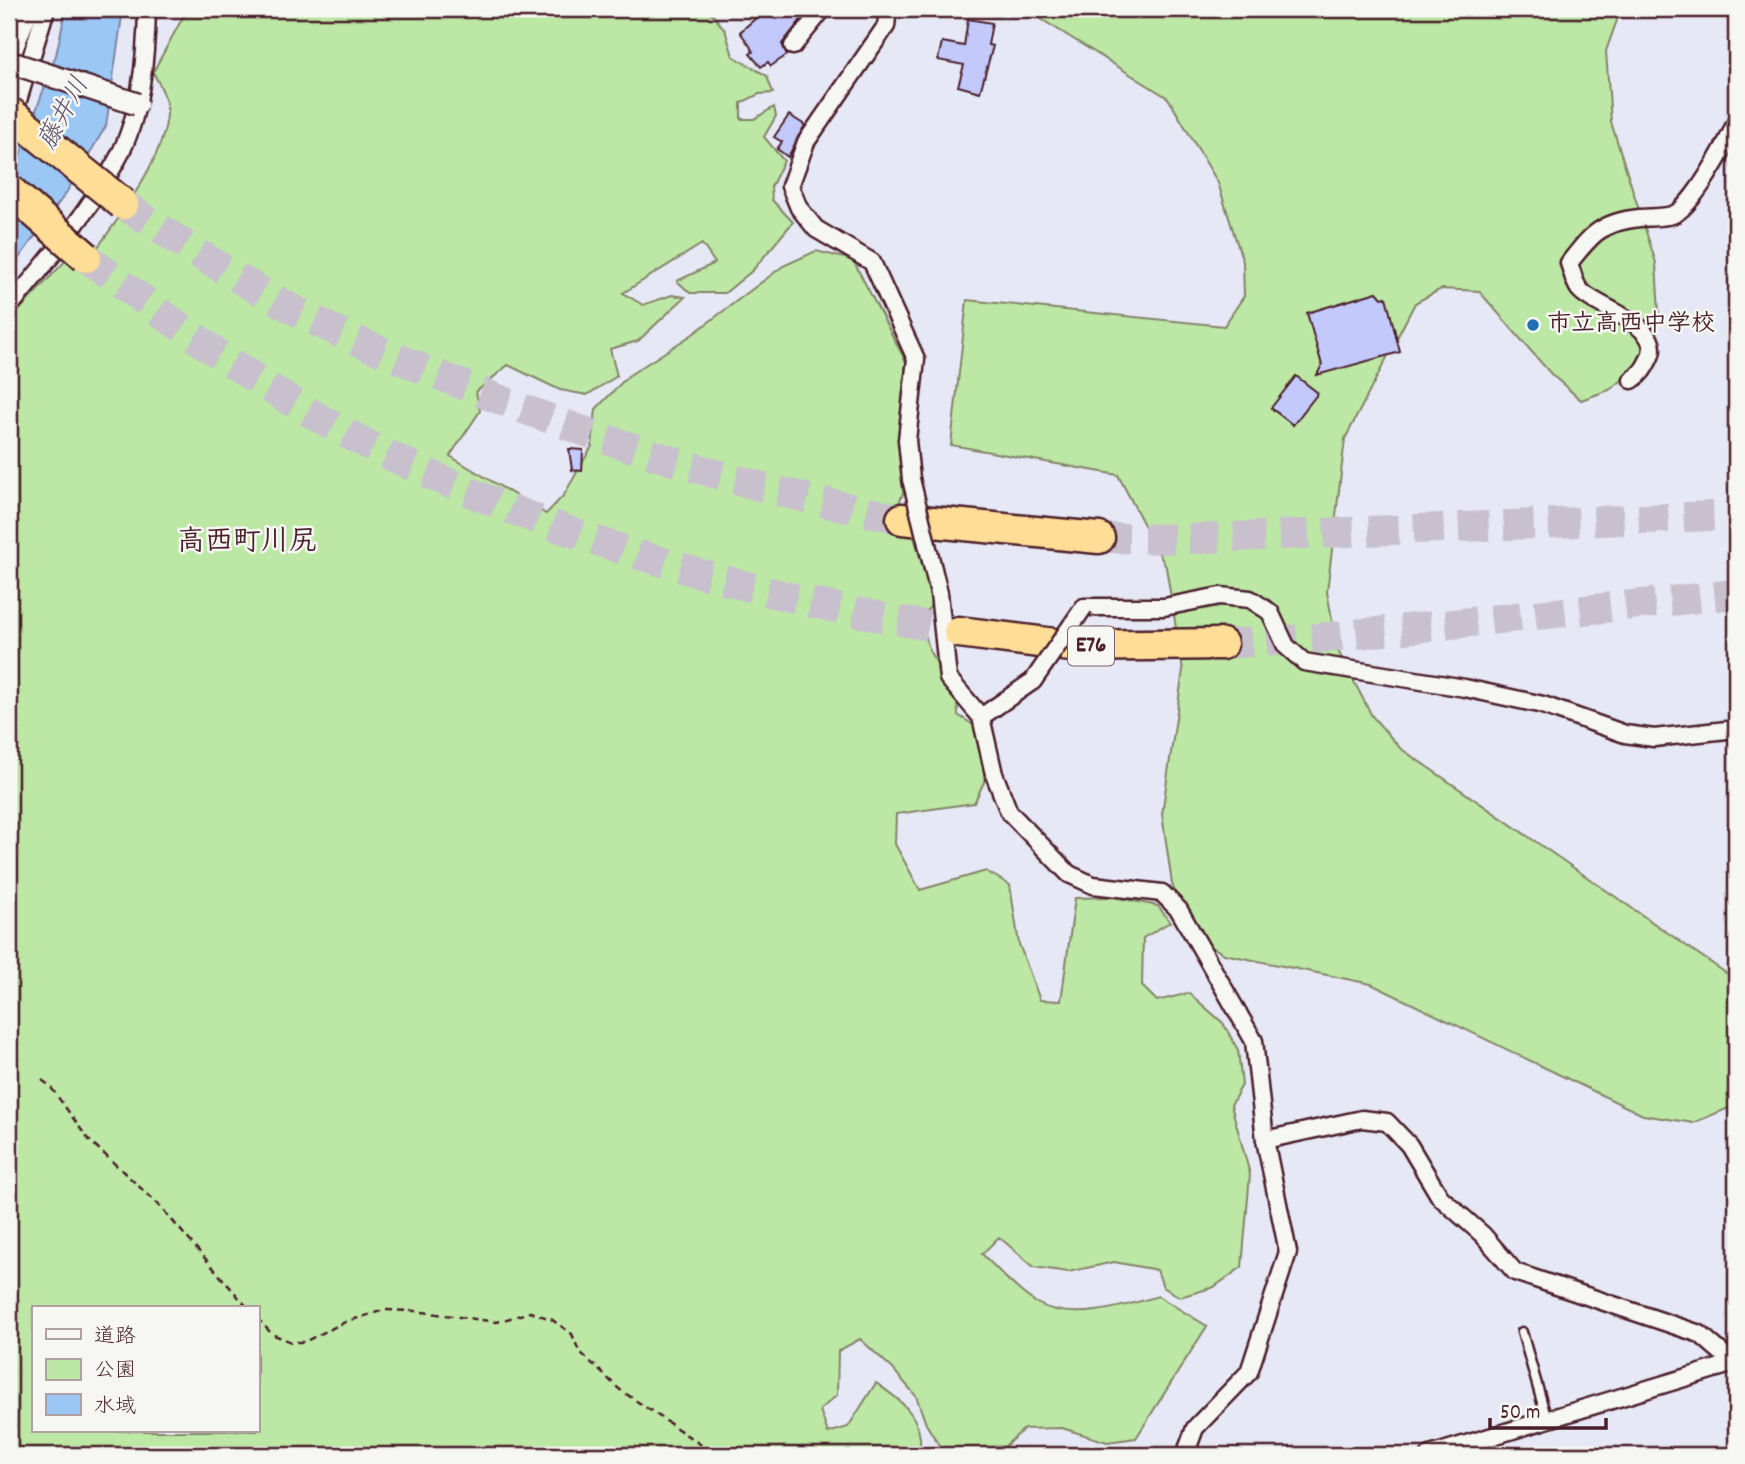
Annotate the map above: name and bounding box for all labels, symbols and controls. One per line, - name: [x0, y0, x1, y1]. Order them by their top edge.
- water label: 藤井川: [30, 71, 100, 157]
- place label: 市立高西中学校: [1547, 308, 1715, 342]
- marker: 市立高西中学校: [1525, 317, 1541, 333]
- district label: 高西町川尻: [177, 524, 317, 564]
- road number: E76: [1068, 626, 1114, 666]
- legend: [32, 1306, 259, 1432]
- text: 道路: [94, 1323, 136, 1353]
- text: 公園: [94, 1357, 136, 1387]
- scale bar: [1490, 1387, 1605, 1431]
- text: 水域: [94, 1393, 136, 1423]
- text: 50 m: [1500, 1399, 1540, 1429]

